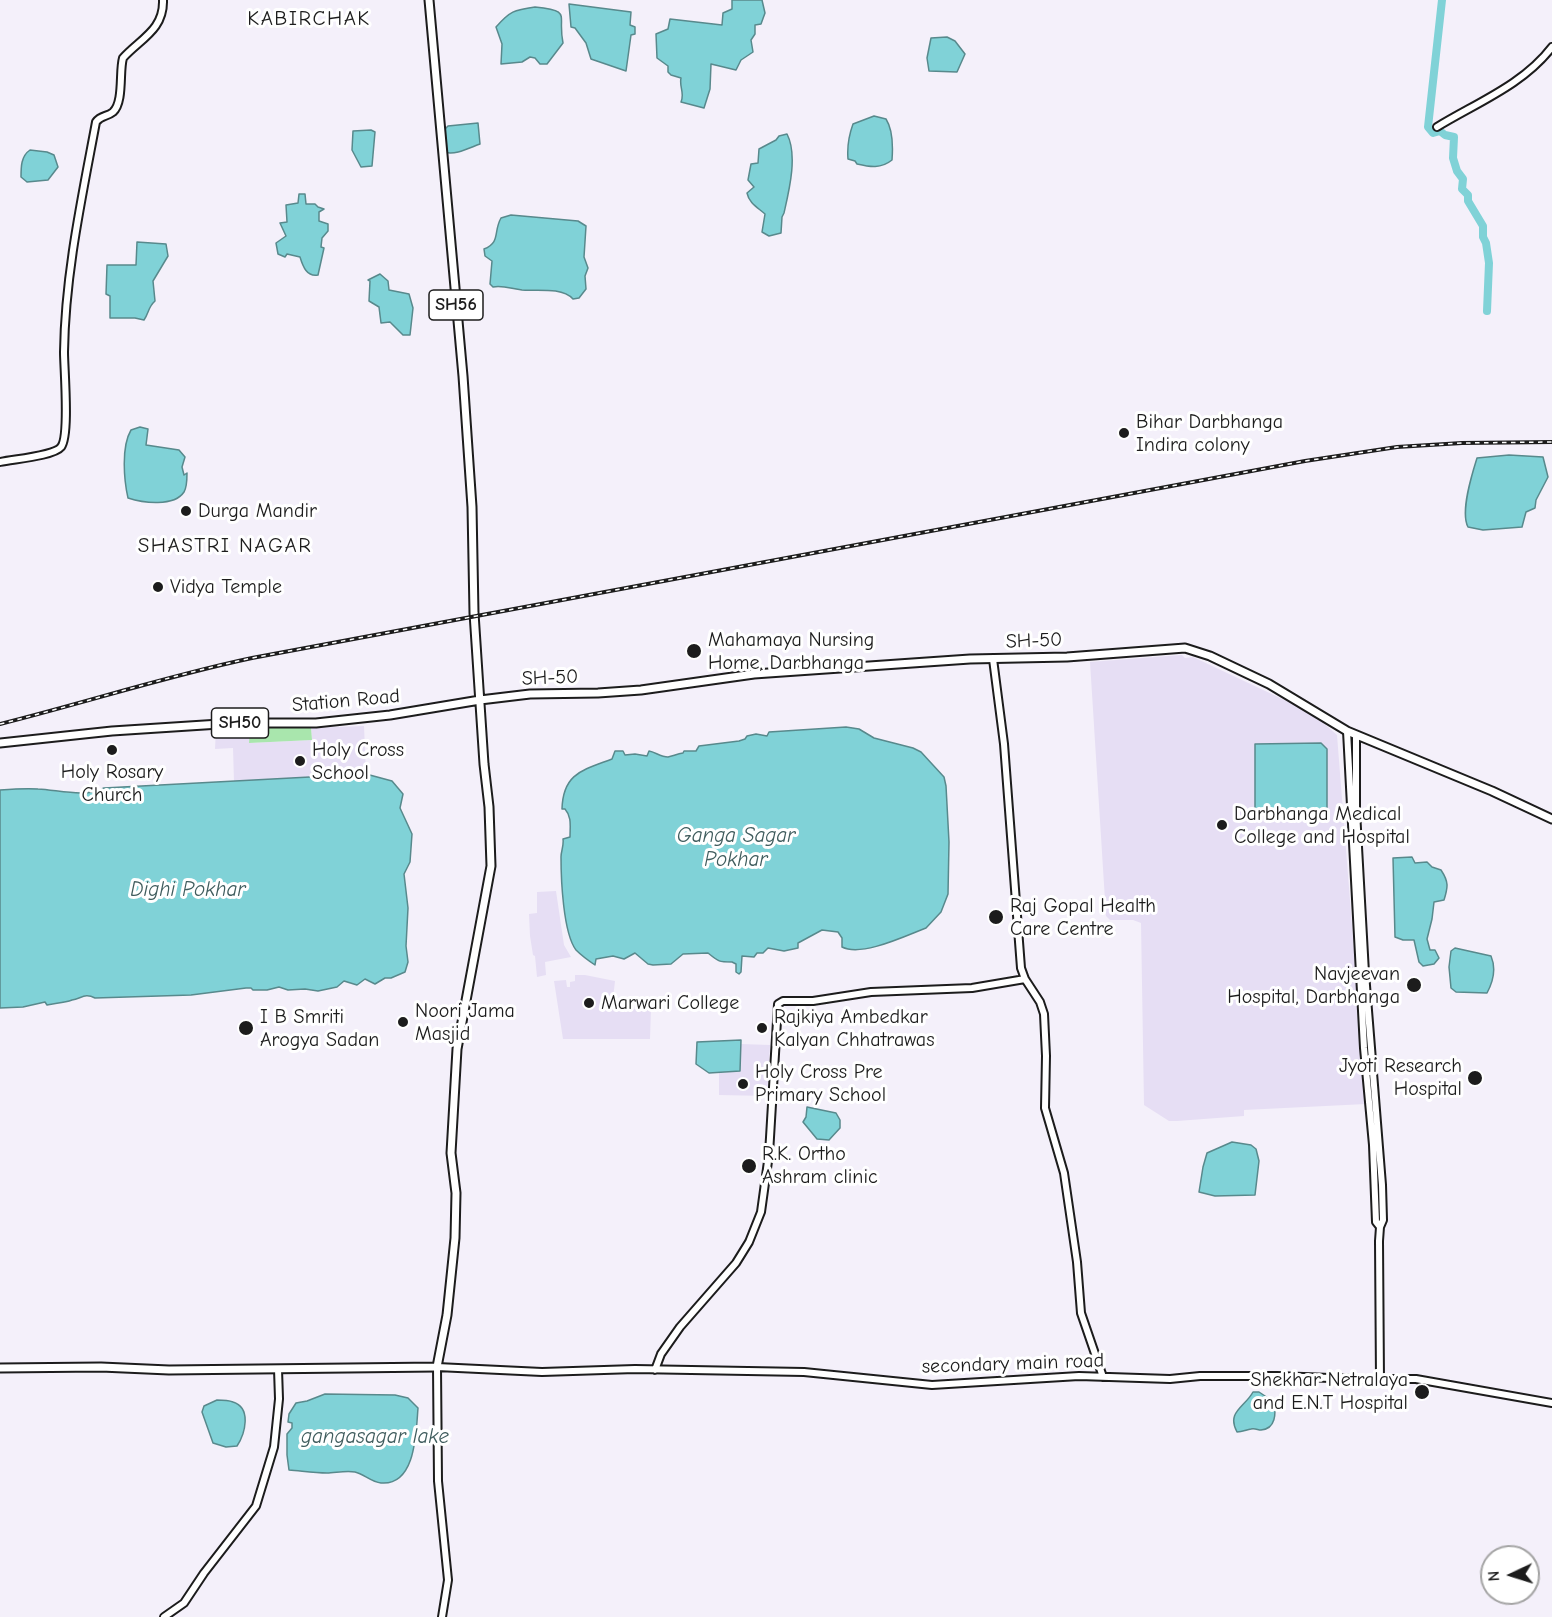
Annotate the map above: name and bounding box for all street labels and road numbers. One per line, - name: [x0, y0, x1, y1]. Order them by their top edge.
- road number: SH56: [429, 290, 483, 320]
- street label: SH-50: [1005, 628, 1063, 654]
- street label: SH-50: [521, 665, 579, 691]
- street label: Station Road: [291, 684, 401, 718]
- road number: SH50: [212, 708, 268, 738]
- street label: secondary main road: [921, 1349, 1105, 1379]

